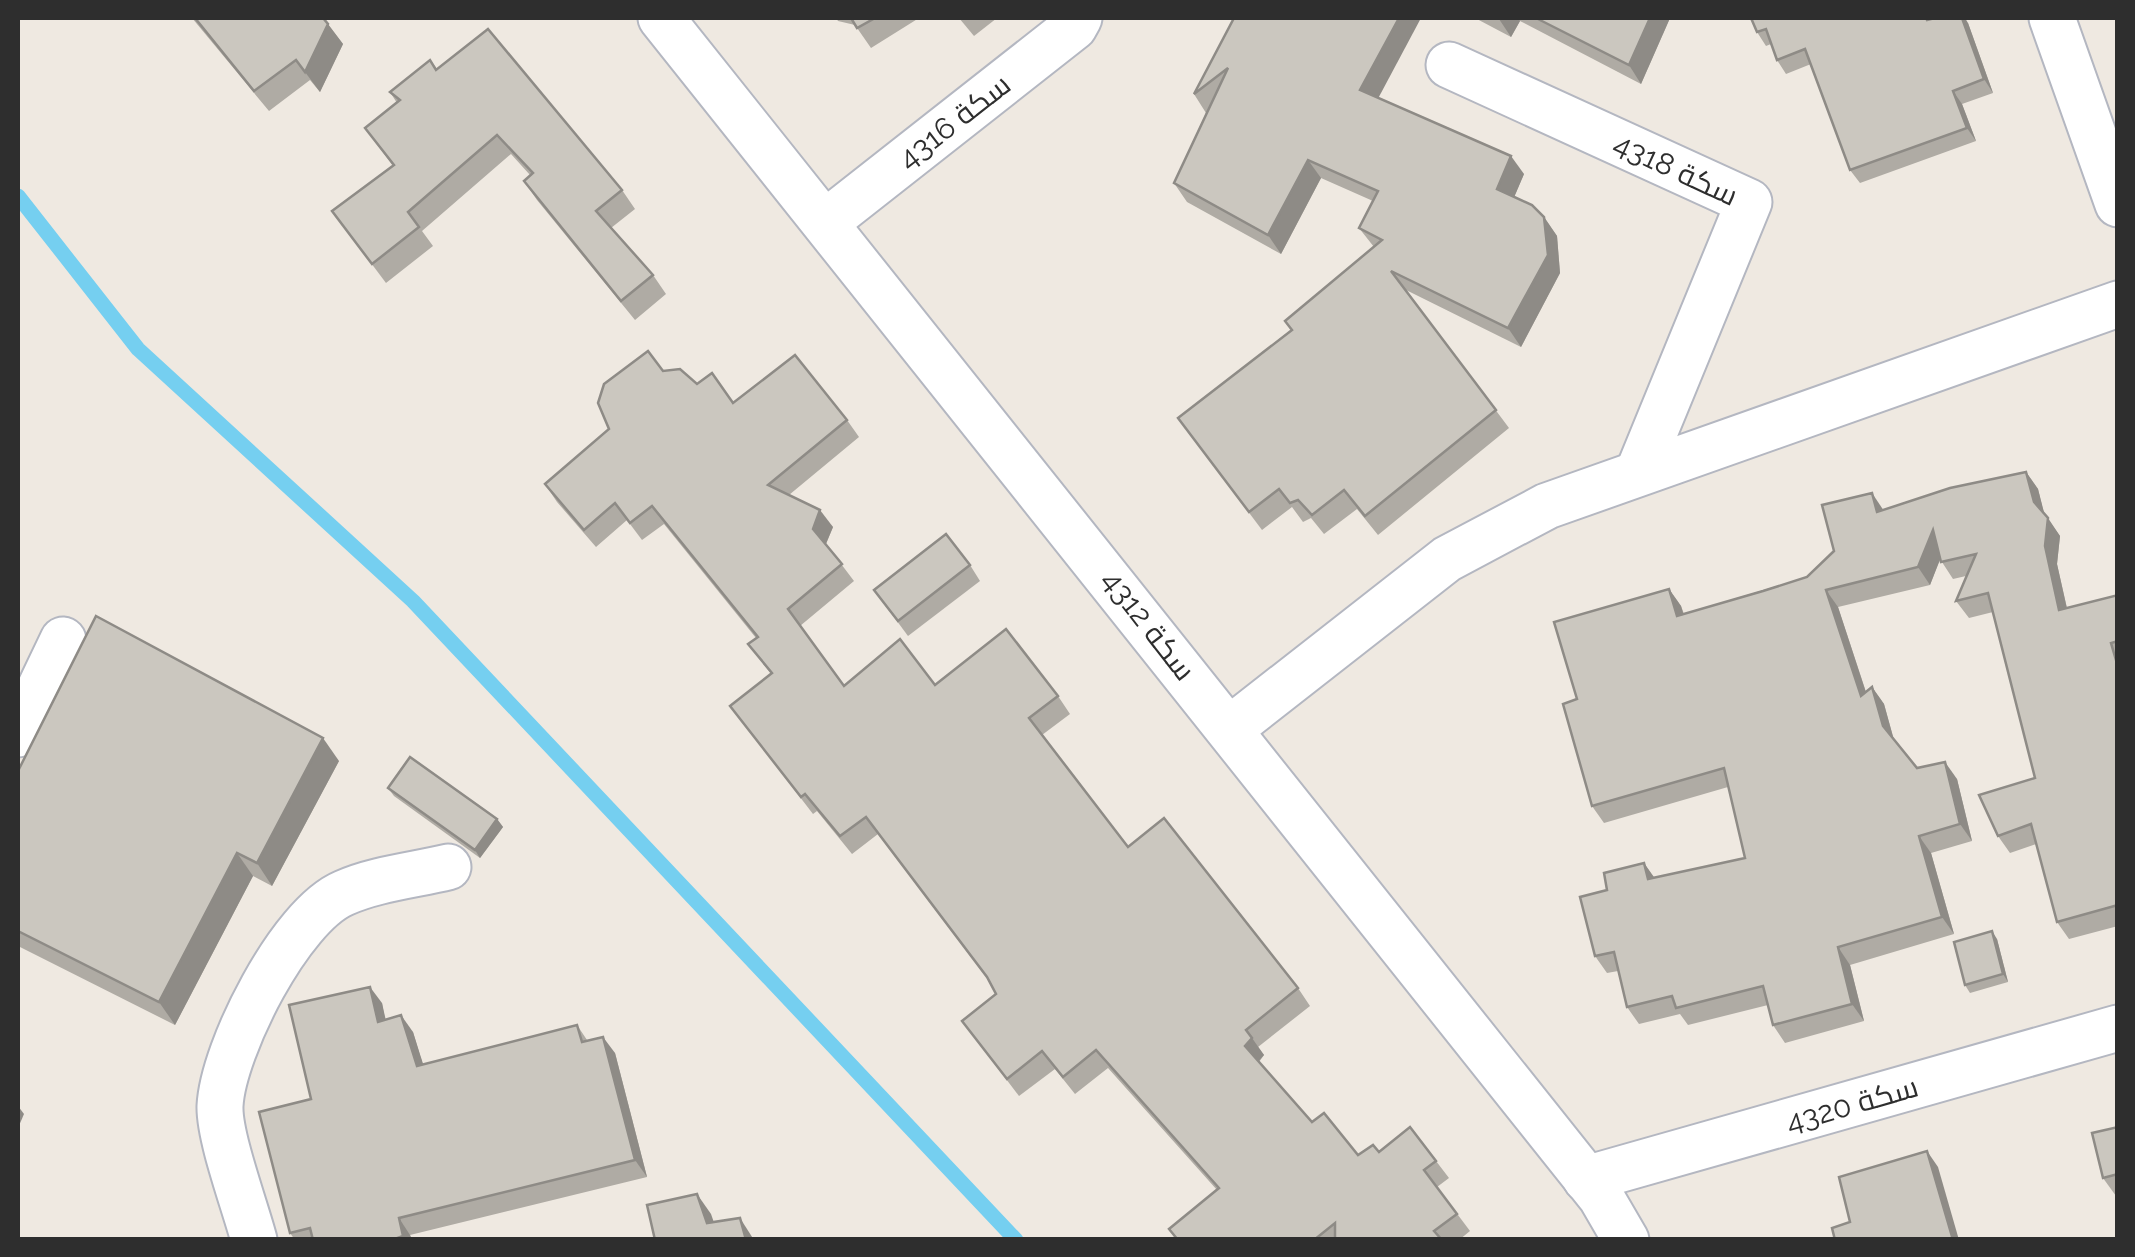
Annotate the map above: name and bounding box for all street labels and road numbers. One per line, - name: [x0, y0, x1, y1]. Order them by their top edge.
- street label: سكة 4316: [891, 66, 1017, 176]
- street label: سكة 4318: [1609, 125, 1743, 213]
- street label: سكة 4312: [1095, 563, 1203, 687]
- street label: سكة 4320: [1782, 1068, 1922, 1140]

